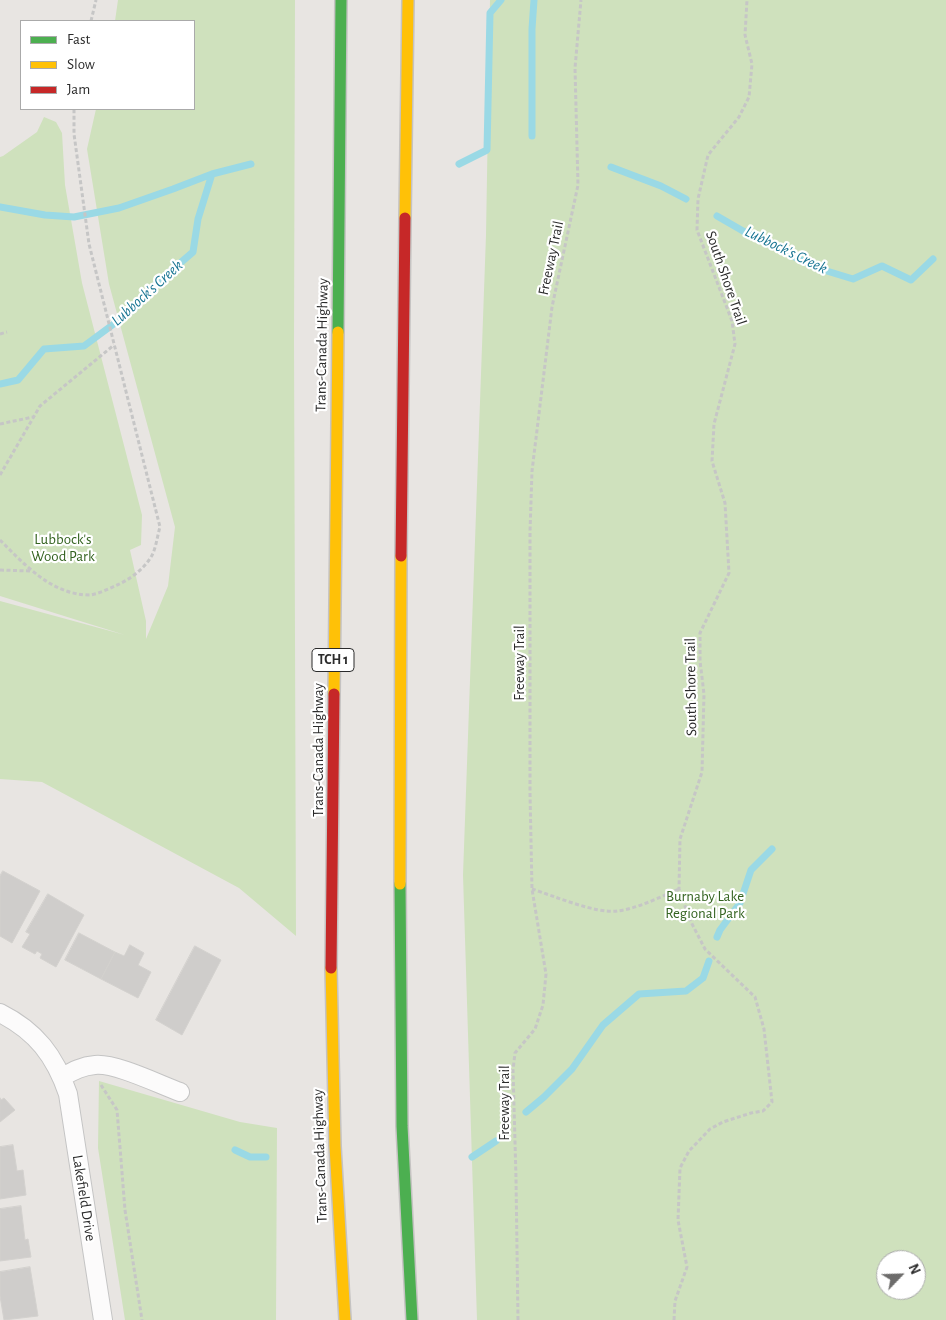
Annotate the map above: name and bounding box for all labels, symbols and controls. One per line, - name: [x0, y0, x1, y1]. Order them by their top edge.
- legend: [20, 20, 195, 110]
- text: Fast: [67, 32, 90, 47]
- text: Slow: [67, 57, 95, 72]
- text: Jam: [67, 82, 90, 97]
- street label: Freeway Trail: [534, 219, 568, 297]
- water label: Lubbock's Creek: [742, 222, 830, 278]
- street label: South Shore Trail: [701, 229, 751, 327]
- water label: Lubbock's Creek: [107, 256, 187, 330]
- street label: Trans-Canada Highway: [312, 278, 332, 412]
- park label: Lubbock's Wood Park: [31, 530, 95, 565]
- street label: Freeway Trail: [510, 625, 528, 701]
- street label: South Shore Trail: [681, 638, 701, 736]
- road number: TCH 1: [312, 648, 354, 672]
- street label: Trans-Canada Highway: [309, 683, 327, 817]
- park label: Burnaby Lake Regional Park: [665, 887, 745, 922]
- street label: Freeway Trail: [495, 1065, 513, 1141]
- street label: Trans-Canada Highway: [309, 1089, 331, 1223]
- street label: Lakefield Drive: [68, 1154, 100, 1242]
- north arrow: [876, 1250, 926, 1300]
- text: N: [905, 1262, 922, 1277]

